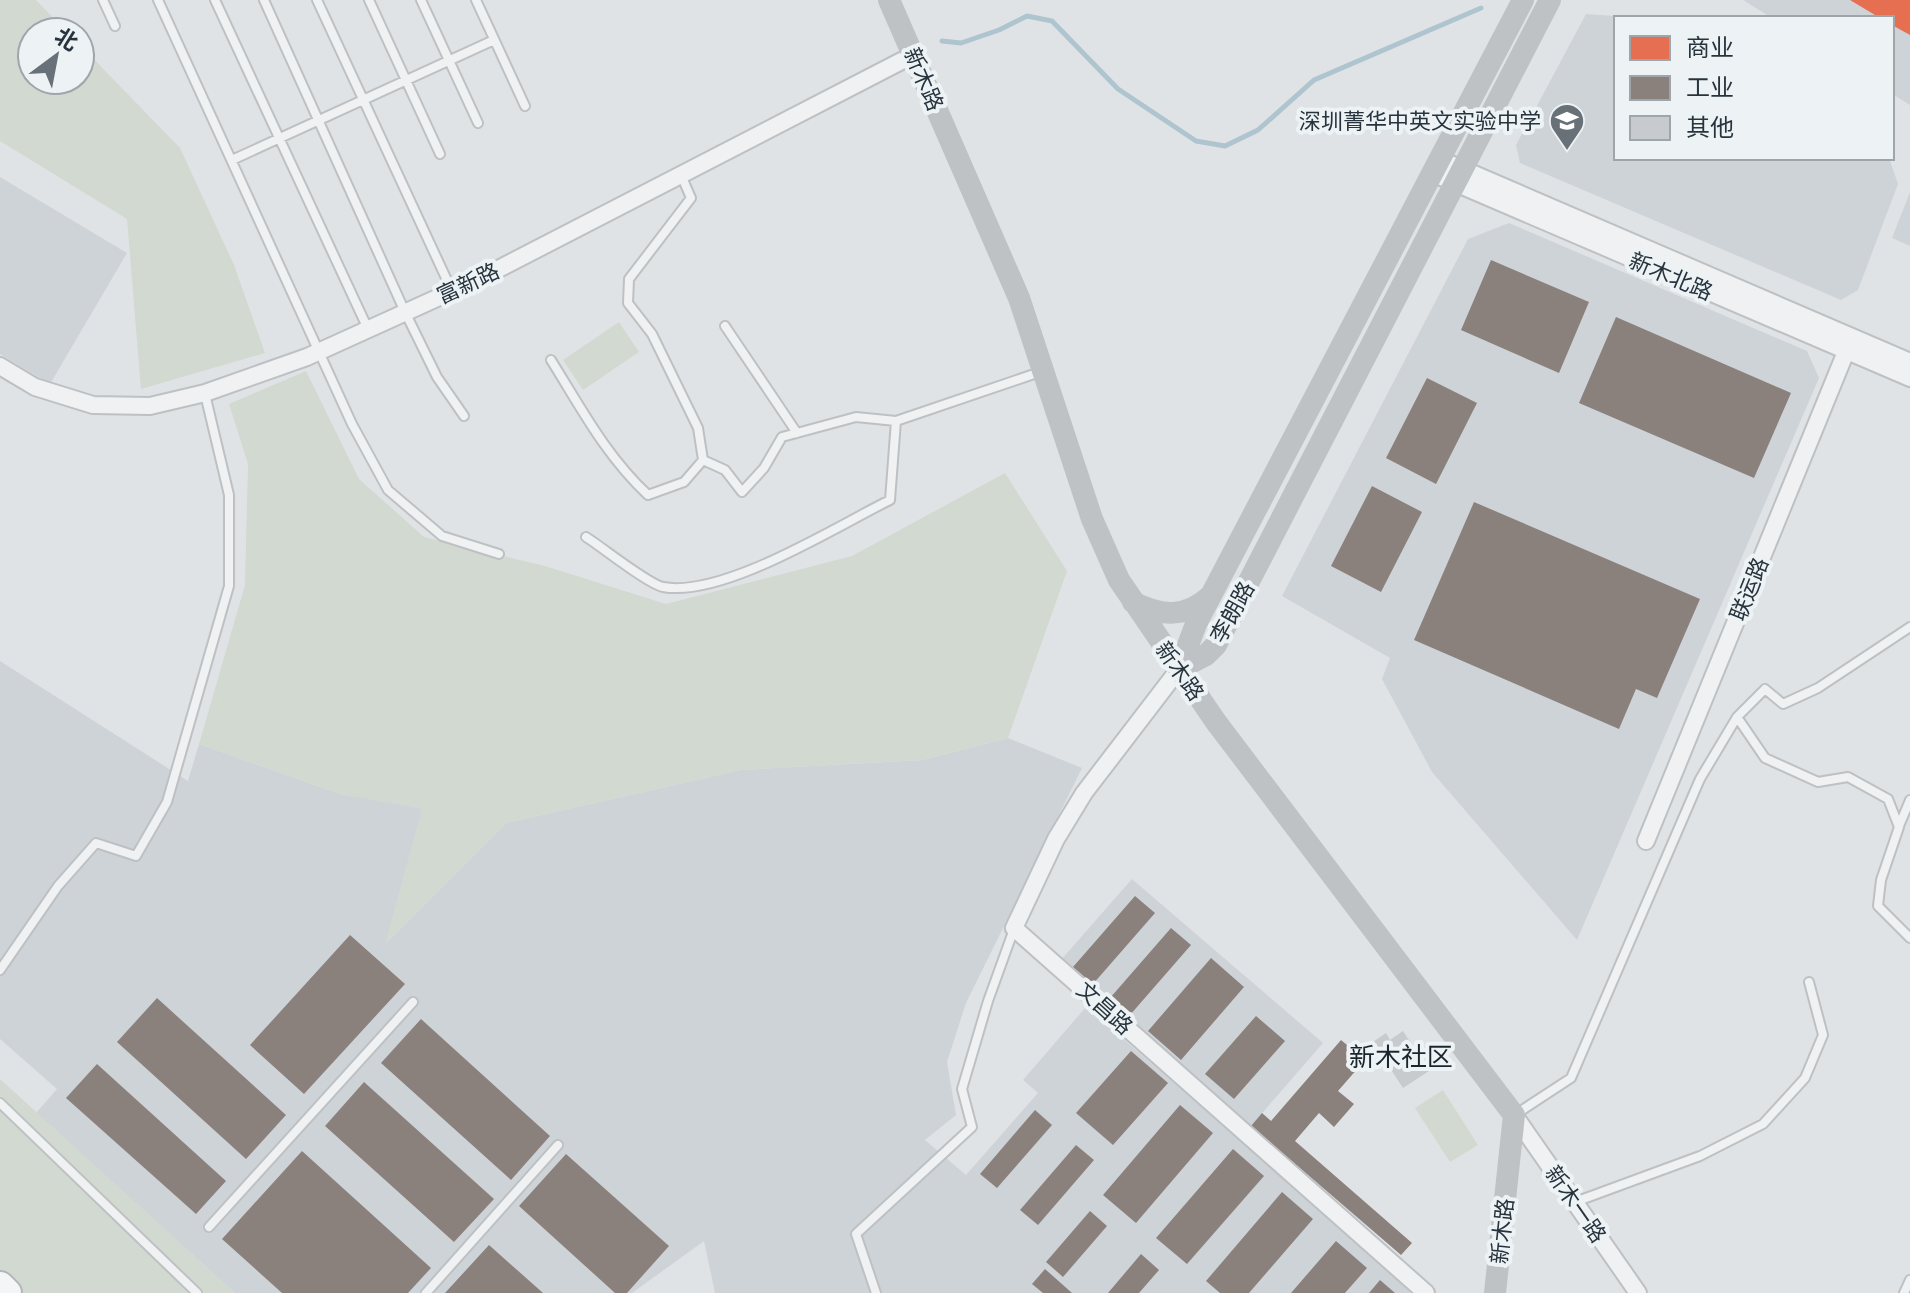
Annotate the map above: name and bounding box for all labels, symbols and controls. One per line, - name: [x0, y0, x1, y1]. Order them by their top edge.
- north arrow: [16, 16, 96, 96]
- legend: [1614, 16, 1894, 160]
- text: 北: [49, 20, 84, 58]
- text: 商业: [1686, 31, 1734, 63]
- street label: 新木路: [897, 43, 951, 115]
- text: 工业: [1686, 71, 1734, 103]
- school or university icon: 深圳菁华中英文实验中学: [1548, 102, 1586, 152]
- place label: 深圳菁华中英文实验中学: [1299, 106, 1541, 136]
- text: 其他: [1686, 111, 1734, 143]
- street label: 新木北路: [1625, 245, 1717, 307]
- street label: 富新路: [432, 255, 504, 311]
- street label: 联运路: [1723, 553, 1775, 625]
- street label: 李朗路: [1203, 576, 1261, 648]
- street label: 新木路: [1149, 635, 1211, 707]
- street label: 文昌路: [1070, 975, 1140, 1041]
- district label: 新木社区: [1349, 1039, 1453, 1074]
- street label: 新木一路: [1538, 1159, 1614, 1249]
- street label: 新木路: [1484, 1197, 1520, 1265]

